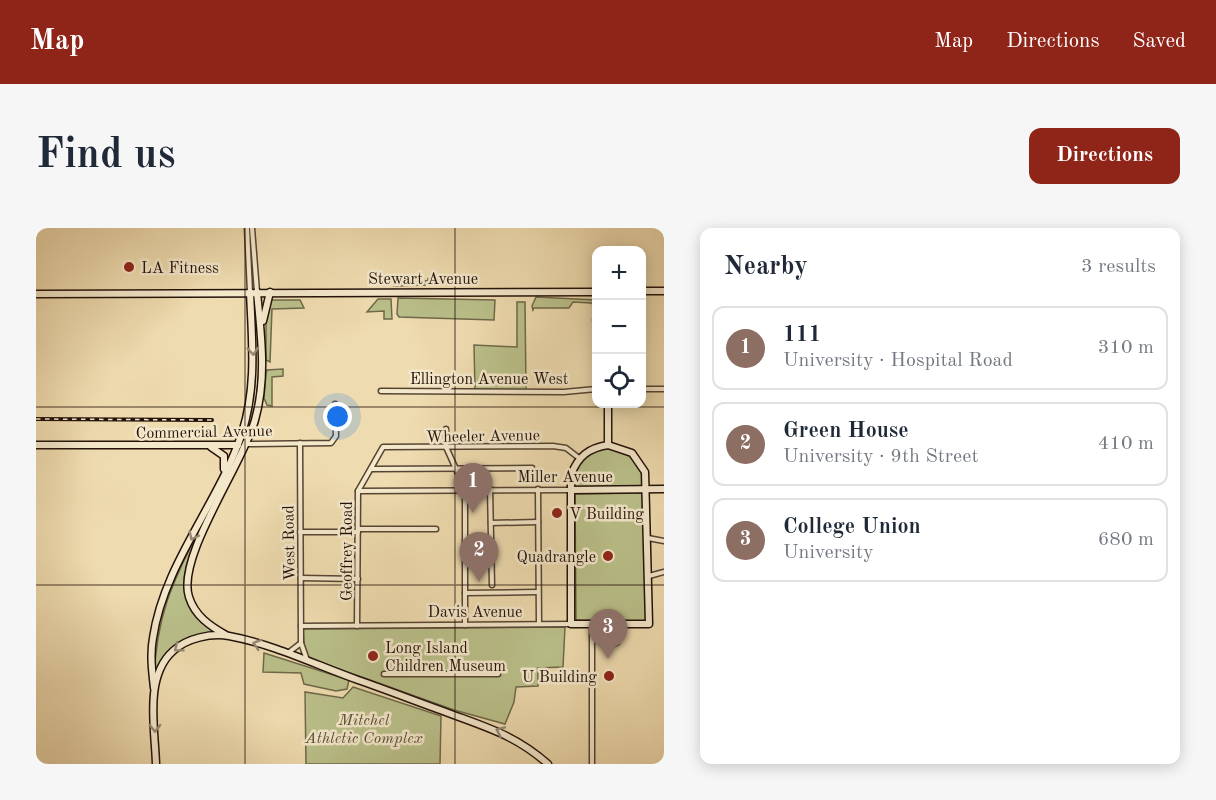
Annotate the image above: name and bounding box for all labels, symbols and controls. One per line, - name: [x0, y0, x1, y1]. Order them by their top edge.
- text: Map: [30, 28, 84, 56]
- text: Map: [934, 31, 973, 52]
- text: Directions: [1006, 31, 1100, 52]
- text: Saved: [1133, 31, 1186, 52]
- button: Directions: [1029, 128, 1180, 184]
- text: Find us: [36, 135, 175, 177]
- map controls: [592, 246, 646, 408]
- button: +: [592, 246, 646, 300]
- text: Nearby: [724, 254, 808, 280]
- text: 3 results: [1081, 257, 1156, 277]
- marker: LA Fitness: [122, 260, 136, 274]
- place label: LA Fitness: [141, 261, 219, 277]
- street label: Stewart Avenue: [368, 272, 478, 288]
- button: −: [592, 300, 646, 354]
- text: 111: [783, 324, 821, 346]
- text: 1: [740, 338, 751, 358]
- text: 310 m: [1098, 338, 1154, 358]
- one-way arrow: [246, 346, 259, 355]
- text: University · Hospital Road: [783, 351, 1013, 371]
- button: locate: [592, 354, 646, 408]
- street label: Ellington Avenue West: [410, 372, 569, 388]
- your location: [323, 402, 352, 431]
- text: Green House: [783, 420, 909, 442]
- street label: Commercial Avenue: [135, 424, 273, 442]
- street label: Wheeler Avenue: [426, 428, 540, 446]
- text: 2: [740, 434, 751, 454]
- text: 410 m: [1098, 434, 1154, 454]
- text: University · 9th Street: [783, 447, 978, 467]
- pin: 1: [454, 464, 492, 513]
- street label: Miller Avenue: [517, 470, 613, 486]
- street label: Geoffrey Road: [340, 501, 356, 601]
- street label: West Road: [281, 505, 299, 581]
- marker: V Building: [550, 506, 564, 520]
- place label: V Building: [569, 507, 644, 523]
- text: College Union: [783, 516, 921, 538]
- one-way arrow: [188, 530, 200, 541]
- text: 3: [740, 530, 751, 550]
- text: 680 m: [1098, 530, 1154, 550]
- pin: 2: [460, 532, 498, 582]
- text: University: [783, 543, 874, 563]
- marker: Quadrangle: [601, 549, 615, 563]
- place label: Quadrangle: [517, 550, 596, 566]
- street label: Davis Avenue: [428, 605, 522, 621]
- pin: 3: [588, 610, 628, 659]
- one-way arrow: [252, 639, 263, 652]
- one-way arrow: [174, 641, 185, 652]
- place label: Long Island Children Museum: [385, 641, 506, 675]
- marker: Long Island Children Museum: [366, 649, 380, 663]
- marker: U Building: [602, 669, 616, 683]
- place label: U Building: [522, 670, 597, 686]
- park label: Mitchel Athletic Complex: [304, 713, 423, 747]
- one-way arrow: [149, 724, 161, 733]
- one-way arrow: [495, 726, 506, 738]

